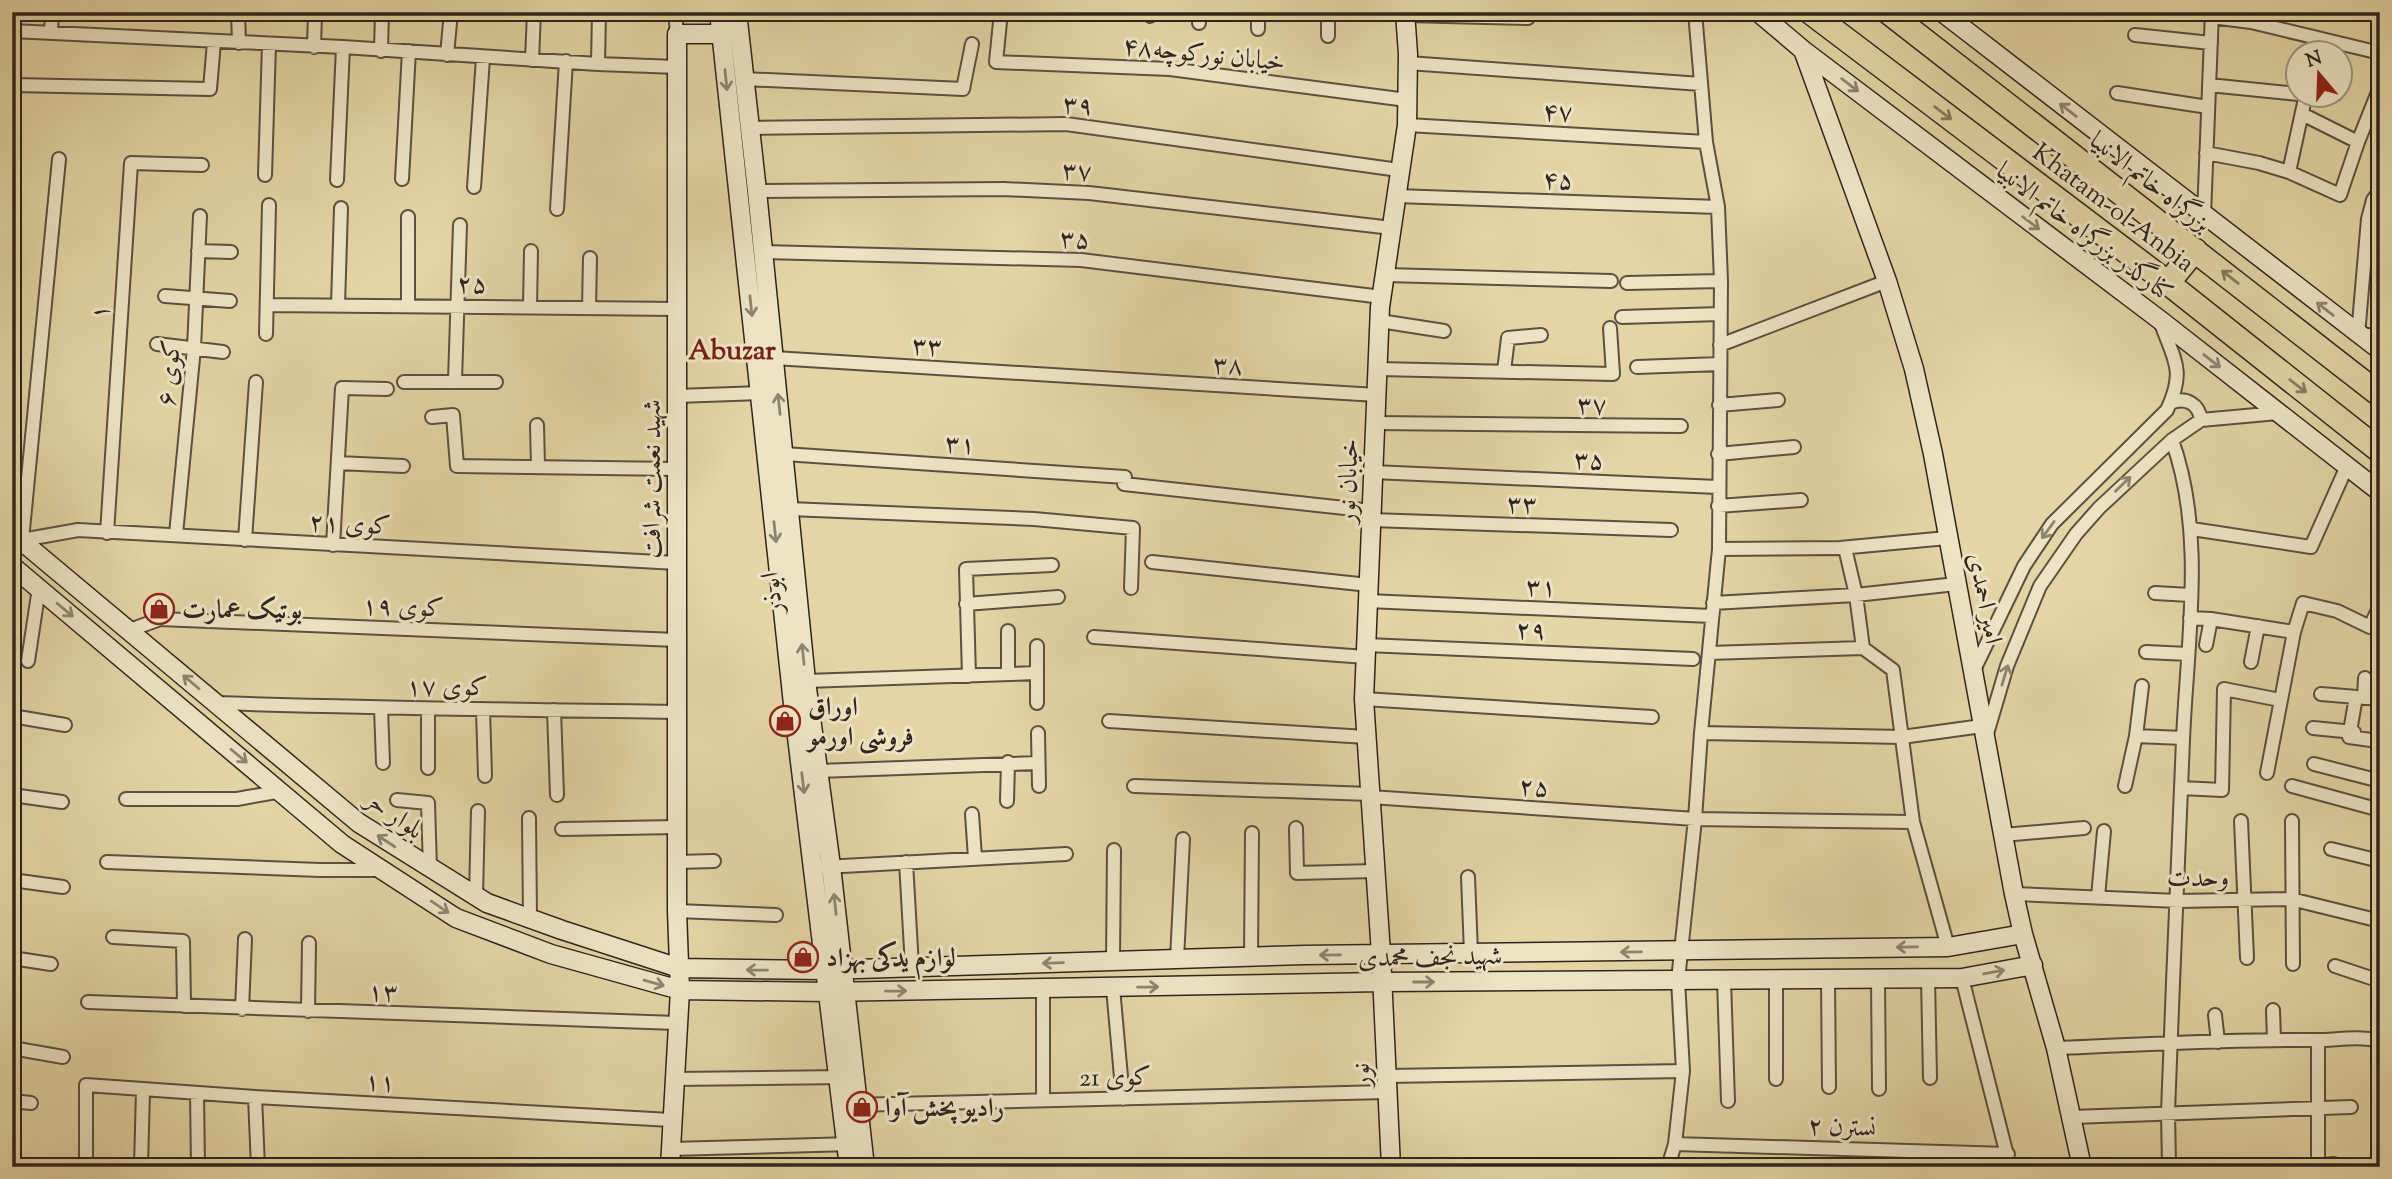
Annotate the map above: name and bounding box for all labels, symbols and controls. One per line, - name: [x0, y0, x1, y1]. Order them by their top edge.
- street label: خیابان نورکوچه۴۸: [1121, 29, 1287, 82]
- north arrow: [2284, 38, 2354, 108]
- text: N: [2303, 45, 2326, 76]
- one-way arrow: [719, 68, 732, 91]
- one-way arrow: [1840, 78, 1859, 93]
- street label: ۳۹: [1061, 87, 1095, 126]
- street label: ۴۷: [1542, 94, 1574, 133]
- one-way arrow: [2059, 102, 2078, 117]
- one-way arrow: [1933, 105, 1952, 120]
- street label: بزرگراه خاتم الانبیا: [2079, 123, 2219, 244]
- street label: Khatam-ol-Anbia: [2023, 135, 2202, 283]
- street label: کنارگذر بزرگراه خاتم الانبیا: [1986, 152, 2181, 314]
- street label: ۳۷: [1060, 153, 1093, 192]
- street label: ۴۵: [1542, 162, 1574, 201]
- one-way arrow: [2021, 215, 2040, 230]
- street label: ۳۵: [1059, 221, 1091, 260]
- street label: ۲۵: [456, 267, 487, 304]
- one-way arrow: [2221, 269, 2239, 285]
- one-way arrow: [745, 294, 758, 317]
- one-way arrow: [2316, 302, 2335, 317]
- street label: ۱: [83, 303, 120, 321]
- street label: ۳۳: [910, 328, 943, 367]
- district label: Abuzar: [688, 332, 776, 372]
- street label: کوی ۶: [149, 338, 192, 408]
- street label: ۳۸: [1212, 347, 1244, 386]
- one-way arrow: [2202, 353, 2221, 368]
- one-way arrow: [2288, 379, 2306, 394]
- street label: ۳۷: [1576, 388, 1607, 425]
- one-way arrow: [772, 393, 785, 415]
- street label: شهید نعمت شرافت: [635, 399, 672, 559]
- street label: ۳۱: [943, 426, 976, 465]
- street label: خیابان نور: [1329, 438, 1369, 527]
- street label: ۳۵: [1573, 442, 1605, 481]
- one-way arrow: [2114, 476, 2131, 493]
- street label: ۳۳: [1506, 486, 1538, 525]
- street label: کوی ۲۱: [308, 505, 392, 546]
- one-way arrow: [2041, 520, 2055, 539]
- one-way arrow: [769, 521, 782, 543]
- street label: امیر احمدی: [1957, 550, 2011, 647]
- street label: ۳۱: [1525, 569, 1557, 608]
- street label: ابوذر: [753, 570, 794, 618]
- street label: کوی ۱۹: [361, 589, 445, 628]
- shop icon: بوتیک عمارت: [142, 592, 176, 626]
- place label: بوتیک عمارت: [182, 593, 302, 630]
- one-way arrow: [55, 602, 73, 617]
- street label: ۲۹: [1515, 612, 1547, 651]
- one-way arrow: [796, 643, 809, 666]
- one-way arrow: [1999, 664, 2012, 686]
- street label: کوی ۱۷: [406, 670, 488, 707]
- one-way arrow: [183, 674, 201, 690]
- place label: اوراق فروشی اورمو: [805, 690, 914, 757]
- shop icon: اوراق فروشی اورمو: [768, 704, 802, 738]
- one-way arrow: [230, 748, 248, 764]
- street label: ۲۵: [1517, 769, 1550, 808]
- one-way arrow: [796, 771, 809, 794]
- street label: بلوار حر: [354, 781, 430, 850]
- one-way arrow: [377, 834, 397, 848]
- street label: وحدت: [2167, 861, 2229, 898]
- one-way arrow: [829, 893, 842, 916]
- one-way arrow: [430, 900, 449, 915]
- street label: شهید نجف محمدی: [1357, 939, 1503, 978]
- shop icon: لوازم یدکی بهزاد: [786, 940, 820, 974]
- place label: لوازم یدکی بهزاد: [826, 941, 956, 980]
- one-way arrow: [1896, 941, 1919, 954]
- one-way arrow: [1619, 945, 1642, 959]
- one-way arrow: [1318, 948, 1341, 962]
- one-way arrow: [1042, 956, 1065, 969]
- one-way arrow: [746, 963, 769, 977]
- one-way arrow: [1982, 965, 2005, 979]
- street label: ۱۳: [367, 974, 399, 1013]
- one-way arrow: [1412, 975, 1435, 989]
- one-way arrow: [642, 977, 664, 990]
- one-way arrow: [1136, 980, 1159, 994]
- one-way arrow: [884, 984, 907, 998]
- street label: کوی 21: [1078, 1059, 1152, 1098]
- street label: نور: [1344, 1062, 1382, 1091]
- street label: ۱۱: [364, 1064, 396, 1103]
- shop icon: رادیو پخش آوا: [845, 1090, 879, 1124]
- place label: رادیو پخش آوا: [885, 1091, 1004, 1128]
- street label: نسترن ۲: [1807, 1109, 1877, 1148]

